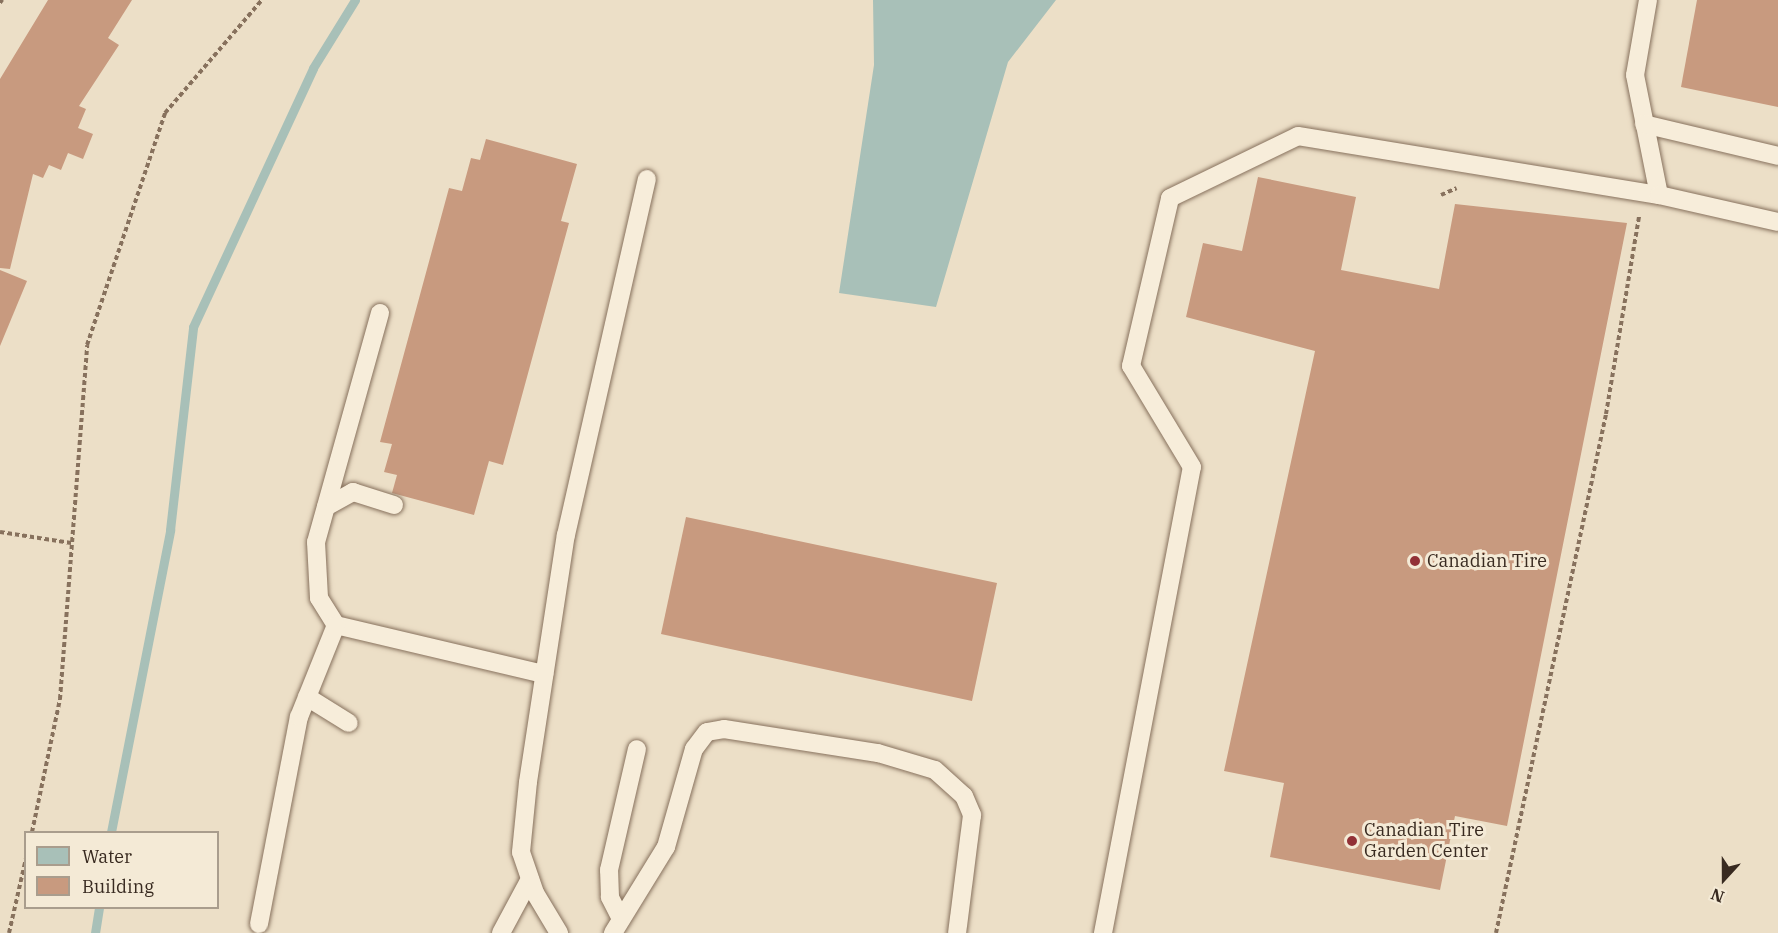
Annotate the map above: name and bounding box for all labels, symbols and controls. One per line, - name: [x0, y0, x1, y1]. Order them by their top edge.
- place label: Canadian Tire: [1427, 550, 1547, 572]
- marker: Canadian Tire: [1408, 554, 1422, 568]
- place label: Canadian Tire Garden Center: [1364, 820, 1488, 862]
- legend: [24, 831, 219, 909]
- marker: Canadian Tire Garden Center: [1345, 834, 1359, 848]
- text: Water: [82, 845, 132, 868]
- north arrow: [1694, 849, 1754, 909]
- text: Building: [82, 875, 154, 898]
- text: N: [1708, 884, 1727, 907]

